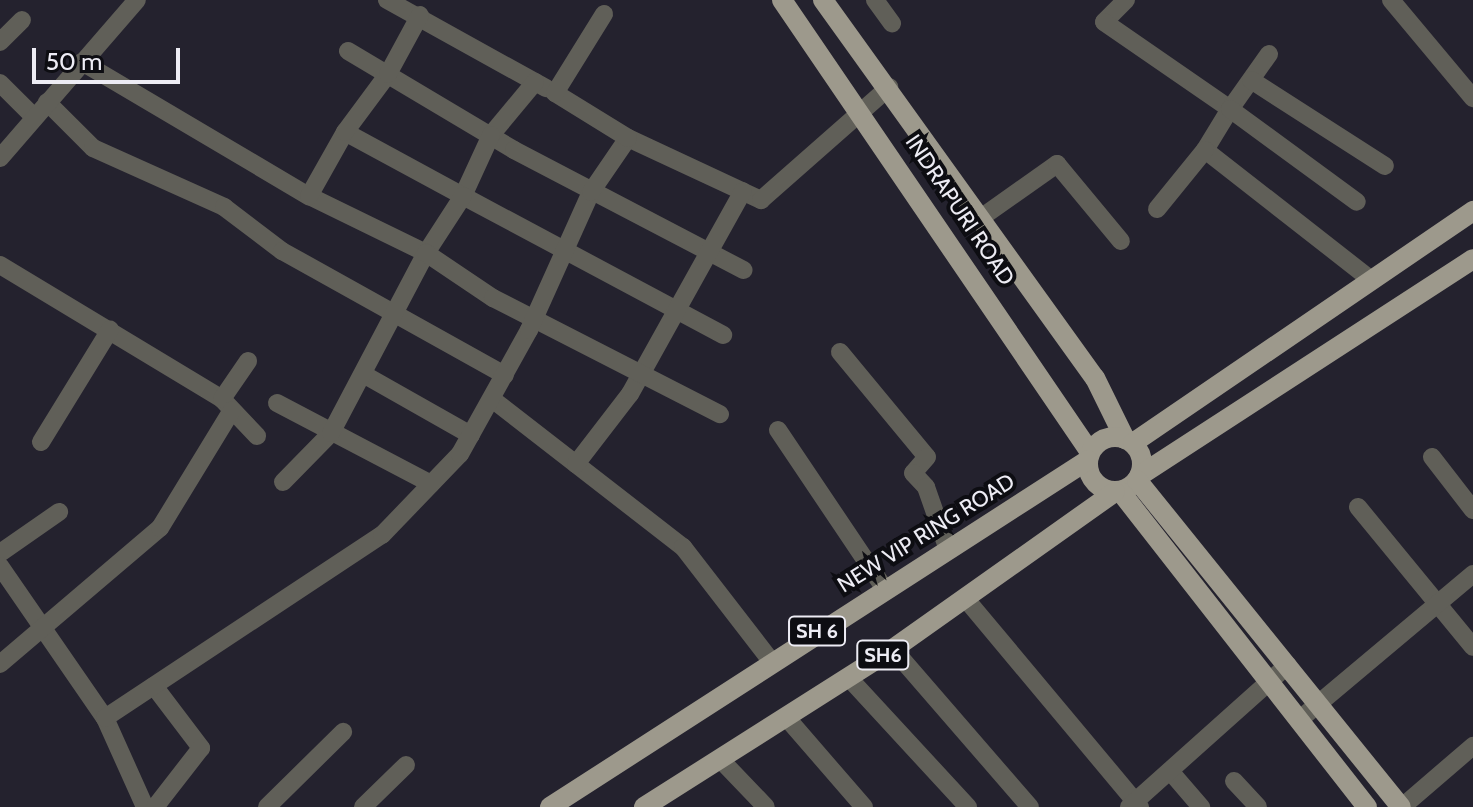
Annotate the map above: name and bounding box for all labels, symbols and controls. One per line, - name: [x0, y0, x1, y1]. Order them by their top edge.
- scale bar: [36, 32, 184, 82]
- text: 50 m: [46, 47, 102, 76]
- street label: INDRAPURI ROAD: [900, 130, 1020, 290]
- street label: NEW VIP RING ROAD: [833, 468, 1019, 598]
- road number: SH 6: [787, 615, 847, 647]
- road number: SH6: [855, 639, 911, 671]

